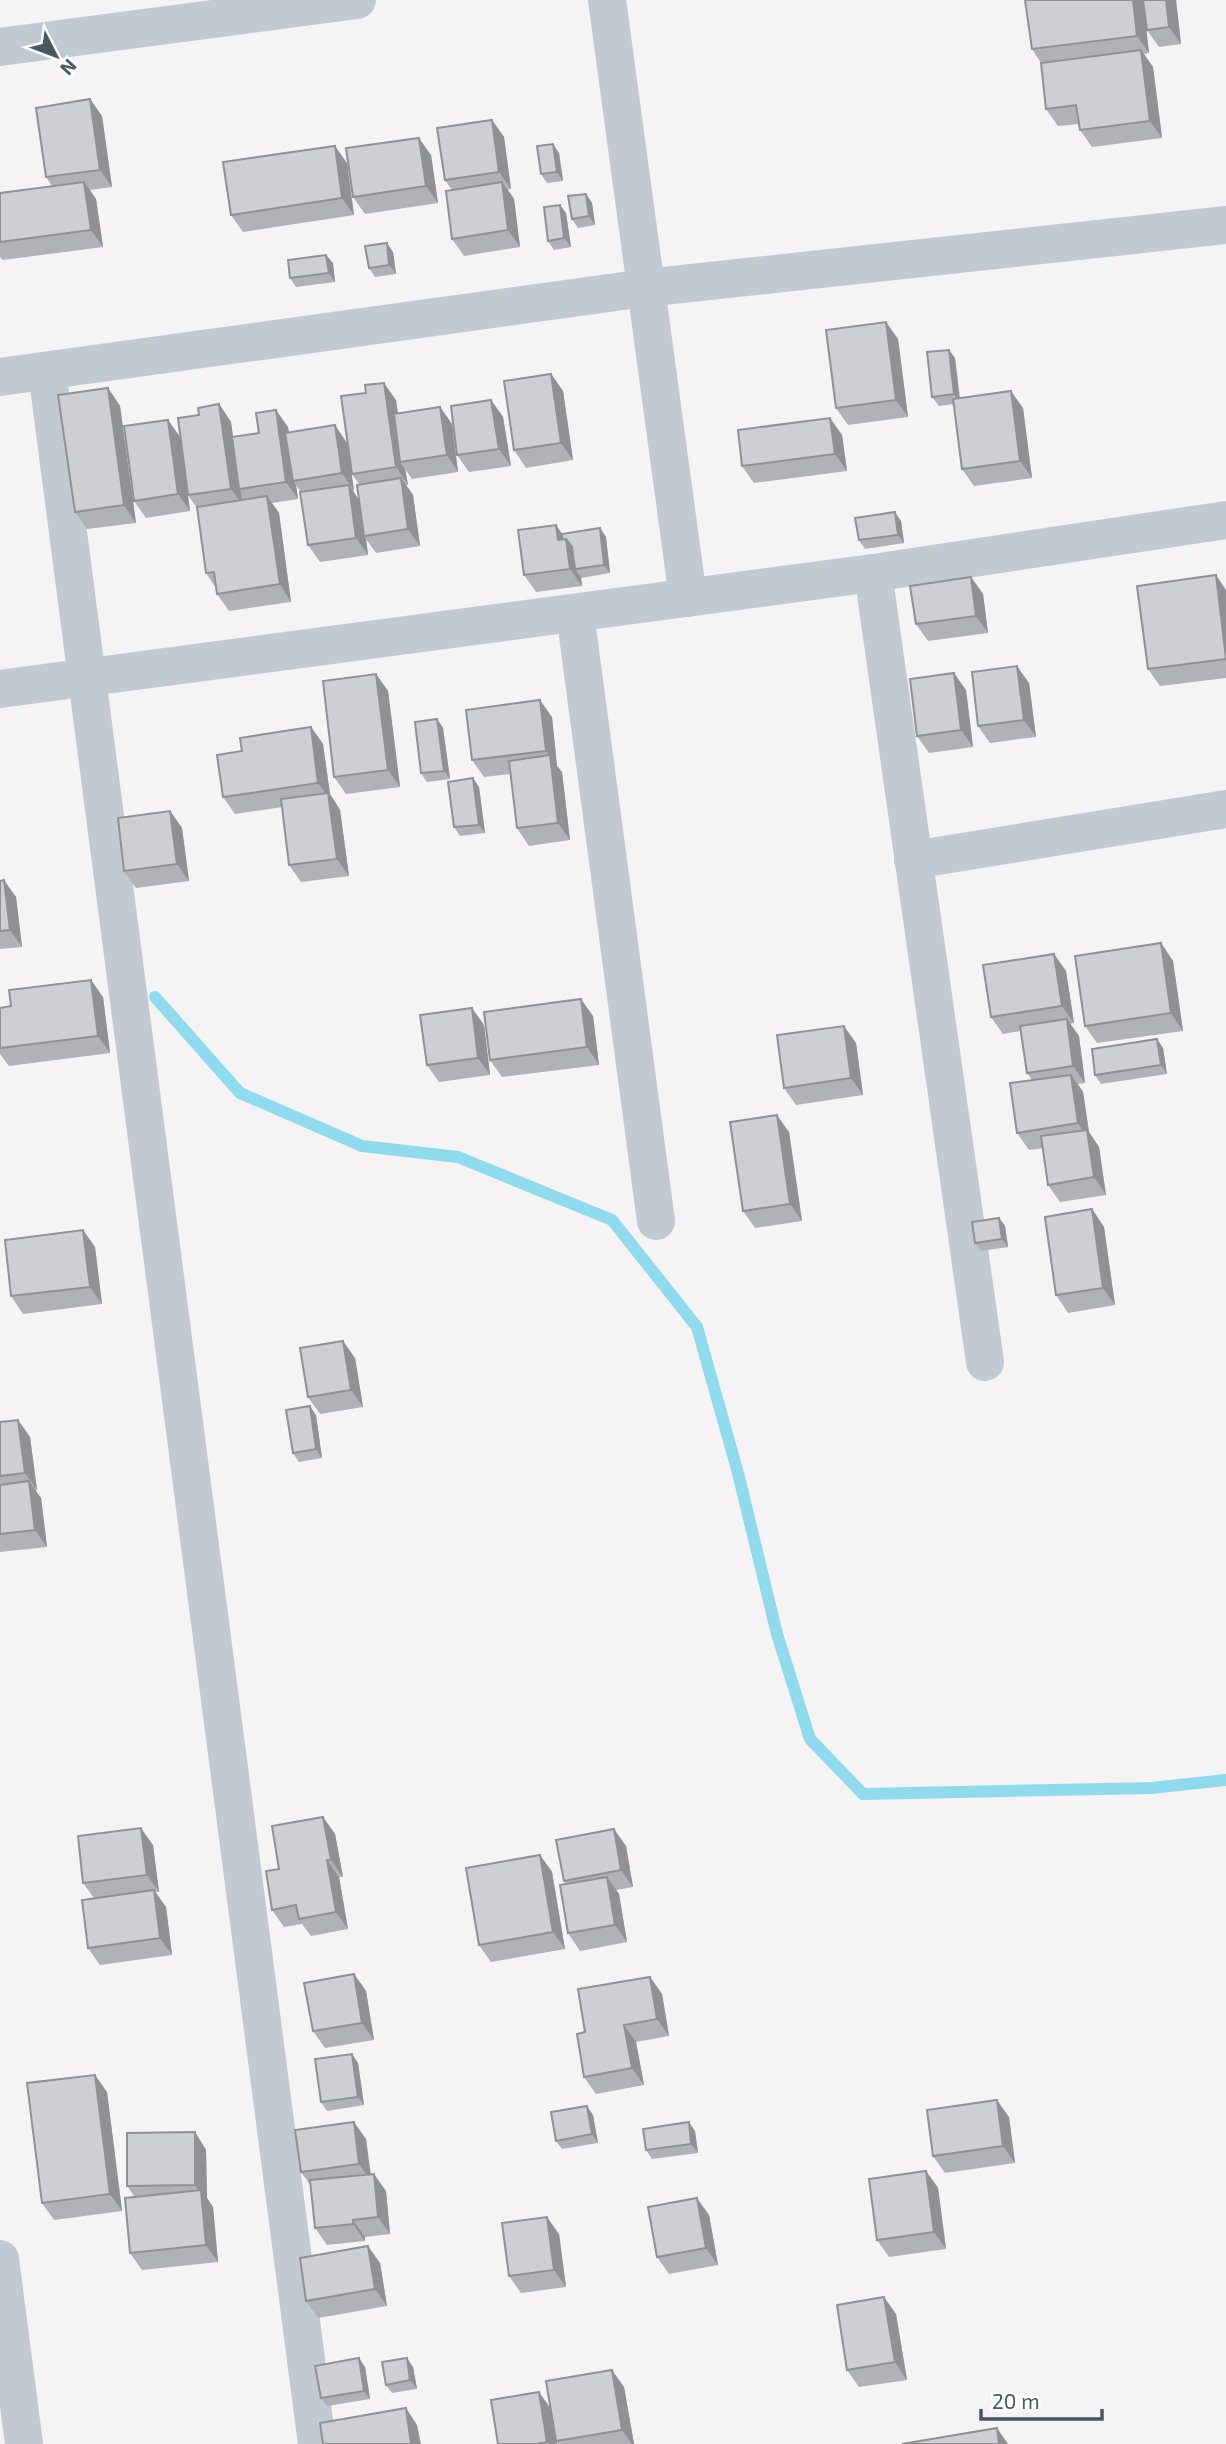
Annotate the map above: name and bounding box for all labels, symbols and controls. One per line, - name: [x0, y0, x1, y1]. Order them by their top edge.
- north arrow: [21, 21, 91, 91]
- text: N: [56, 55, 82, 81]
- scale bar: [981, 2378, 1102, 2422]
- text: 20 m: [992, 2388, 1040, 2413]

